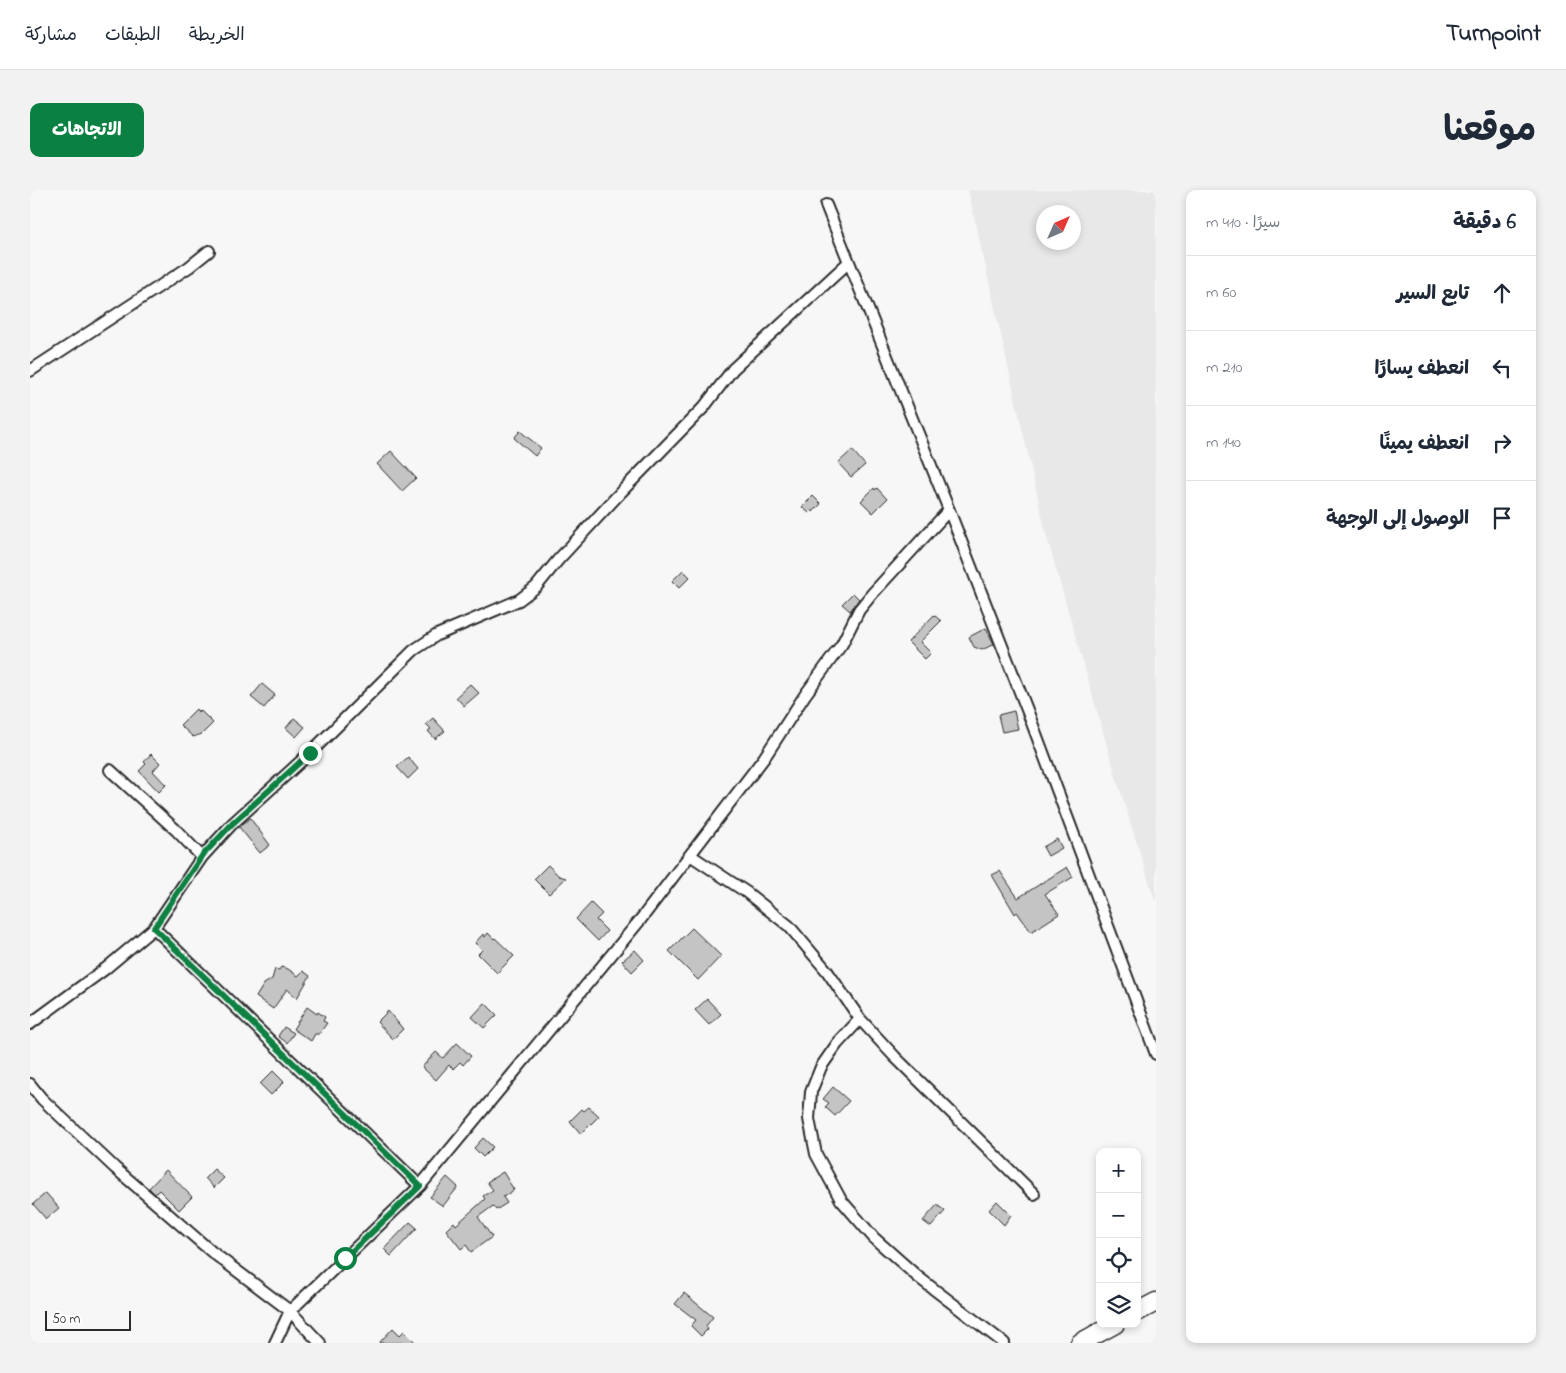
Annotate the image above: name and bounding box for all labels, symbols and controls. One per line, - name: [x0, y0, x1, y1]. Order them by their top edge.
- text: Turnpoint: [1446, 17, 1541, 52]
- text: مشاركة: [25, 23, 77, 49]
- text: الطبقات: [105, 23, 161, 49]
- text: الخريطة: [189, 23, 245, 49]
- button: الاتجاهات: [30, 103, 144, 157]
- text: موقعنا: [1443, 106, 1536, 157]
- north arrow: [1036, 205, 1081, 250]
- text: 6 دقيقة: [1453, 208, 1516, 238]
- text: سيرًا · 410 m: [1206, 211, 1280, 235]
- icon: ahead: [1488, 279, 1516, 307]
- text: 60 m: [1206, 281, 1236, 305]
- text: تابع السير: [1397, 281, 1469, 308]
- icon: left: [1488, 354, 1516, 382]
- text: 210 m: [1206, 356, 1242, 380]
- text: انعطف يسارًا: [1374, 356, 1469, 383]
- icon: right: [1488, 429, 1516, 457]
- text: 140 m: [1206, 431, 1241, 455]
- text: انعطف يمينًا: [1379, 431, 1469, 458]
- icon: arrive: [1488, 504, 1516, 532]
- text: الوصول إلى الوجهة: [1326, 506, 1469, 533]
- route end: [299, 742, 322, 765]
- map controls: [1096, 1148, 1141, 1328]
- button: +: [1096, 1148, 1141, 1193]
- button: −: [1096, 1193, 1141, 1238]
- button: locate: [1096, 1238, 1141, 1283]
- route start: [334, 1247, 357, 1270]
- button: layers: [1096, 1283, 1141, 1328]
- scale bar: [45, 1308, 131, 1331]
- text: 50 m: [52, 1309, 80, 1330]

